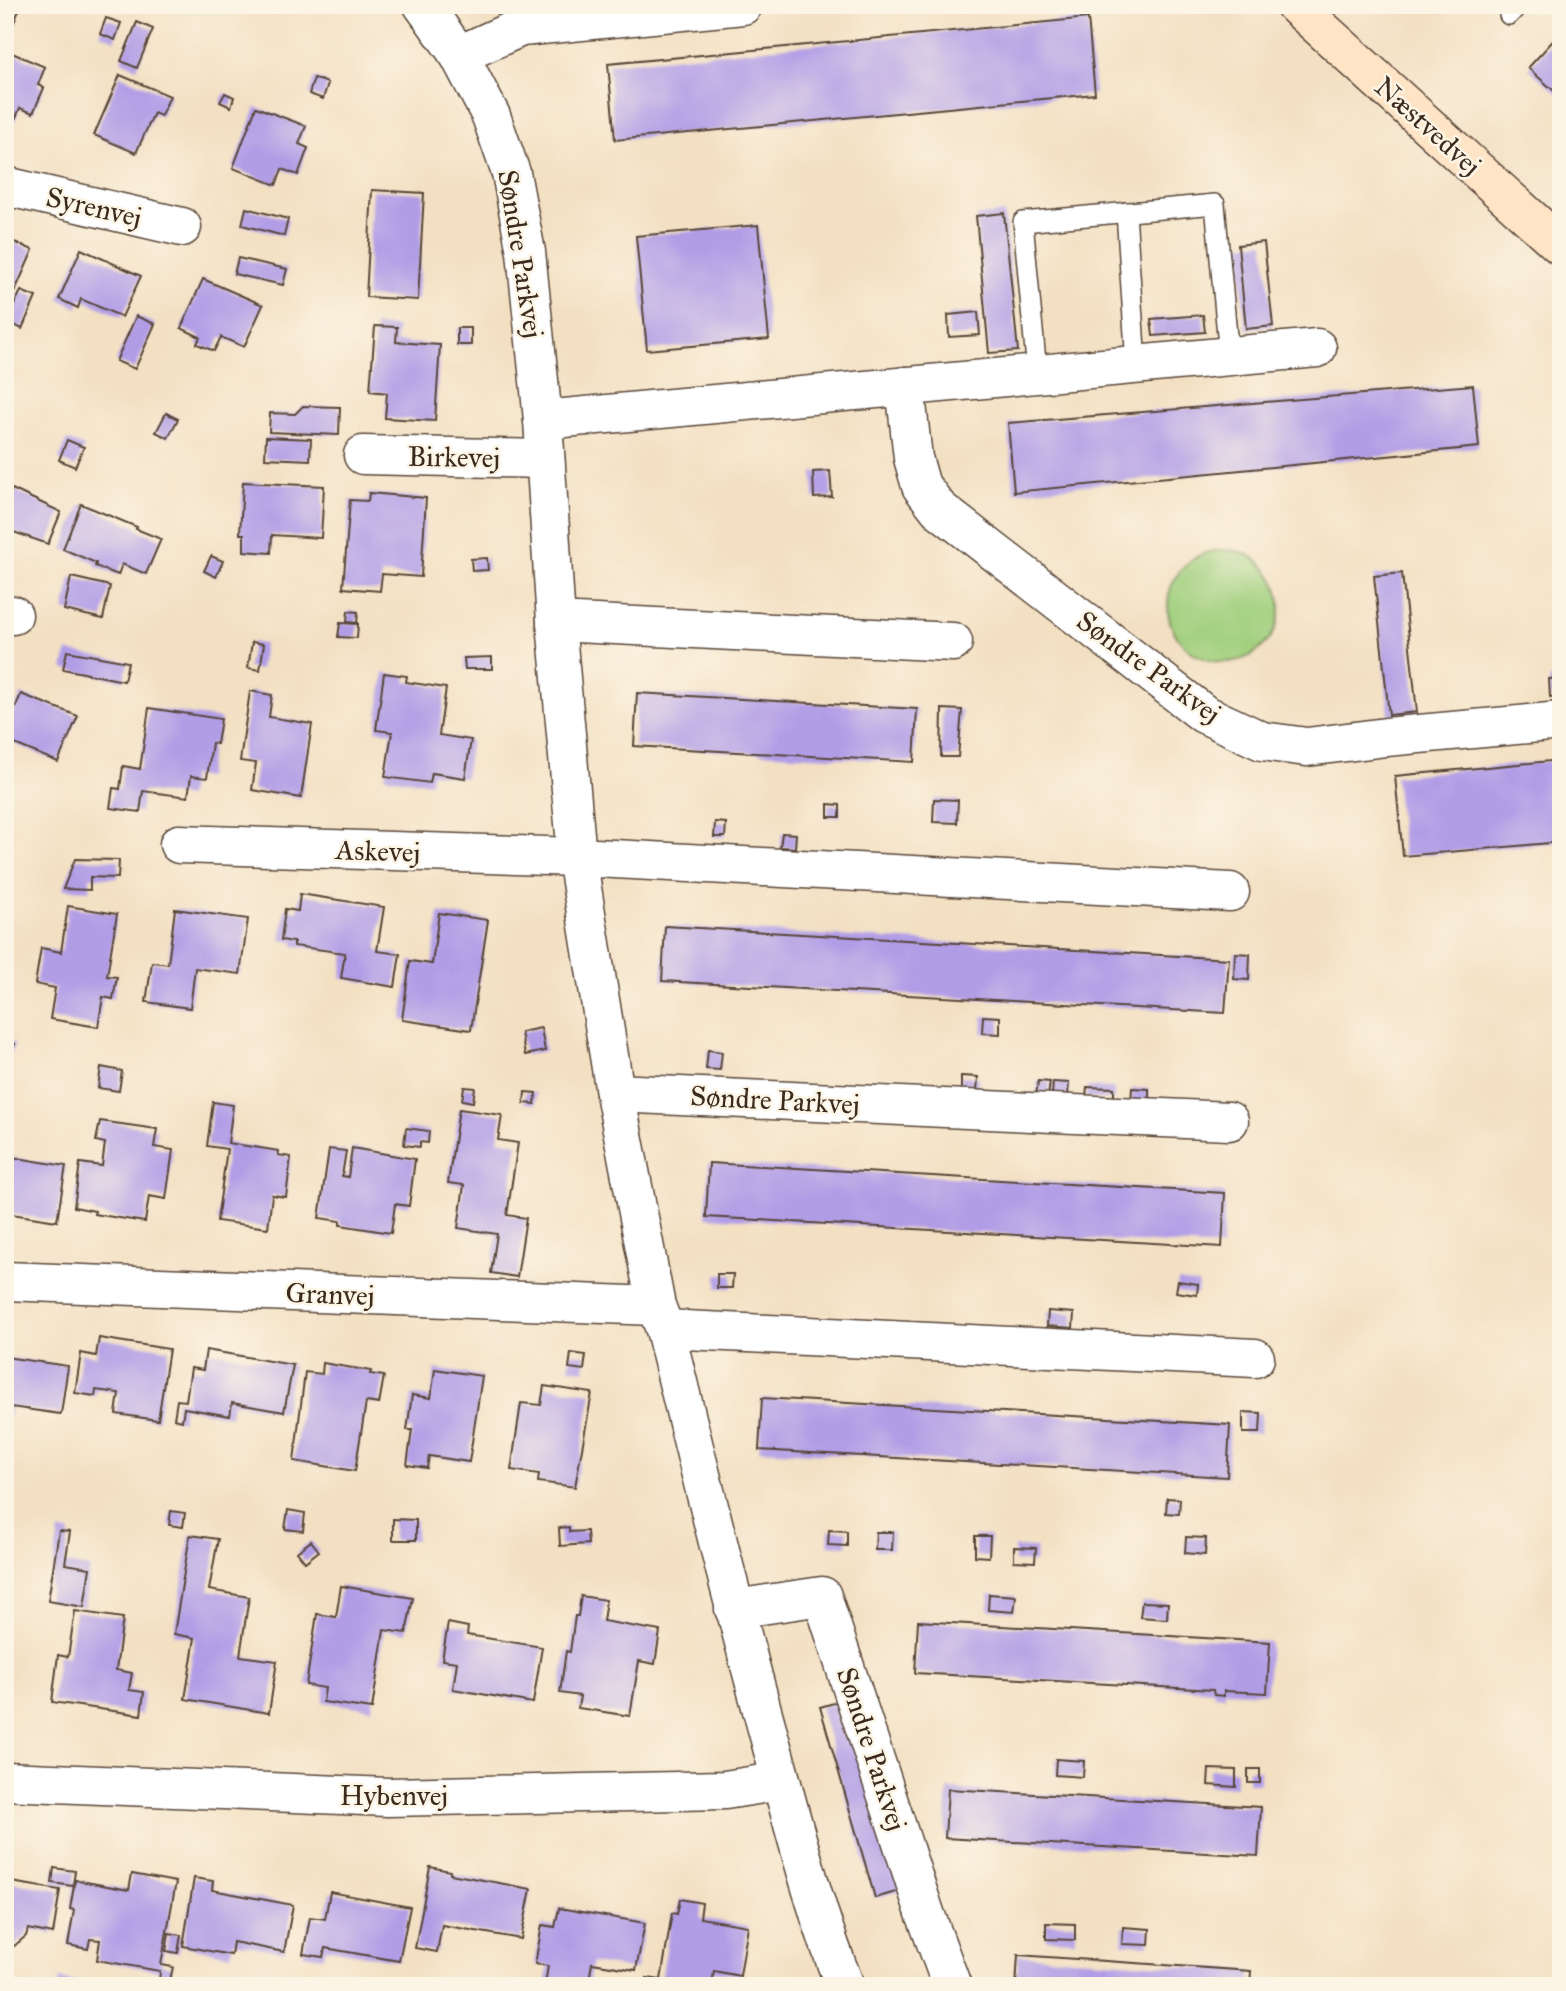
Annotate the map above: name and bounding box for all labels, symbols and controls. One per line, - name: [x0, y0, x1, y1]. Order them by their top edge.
- street label: Næstvedvej: [1367, 69, 1489, 183]
- street label: Søndre Parkvej: [490, 167, 552, 341]
- street label: Syrenvej: [43, 179, 145, 235]
- street label: Birkevej: [408, 439, 500, 475]
- street label: Søndre Parkvej: [1070, 603, 1228, 731]
- street label: Askevej: [334, 832, 421, 870]
- street label: Søndre Parkvej: [689, 1078, 861, 1122]
- street label: Granvej: [285, 1275, 375, 1313]
- street label: Søndre Parkvej: [829, 1663, 915, 1835]
- street label: Hybenvej: [340, 1778, 448, 1813]

